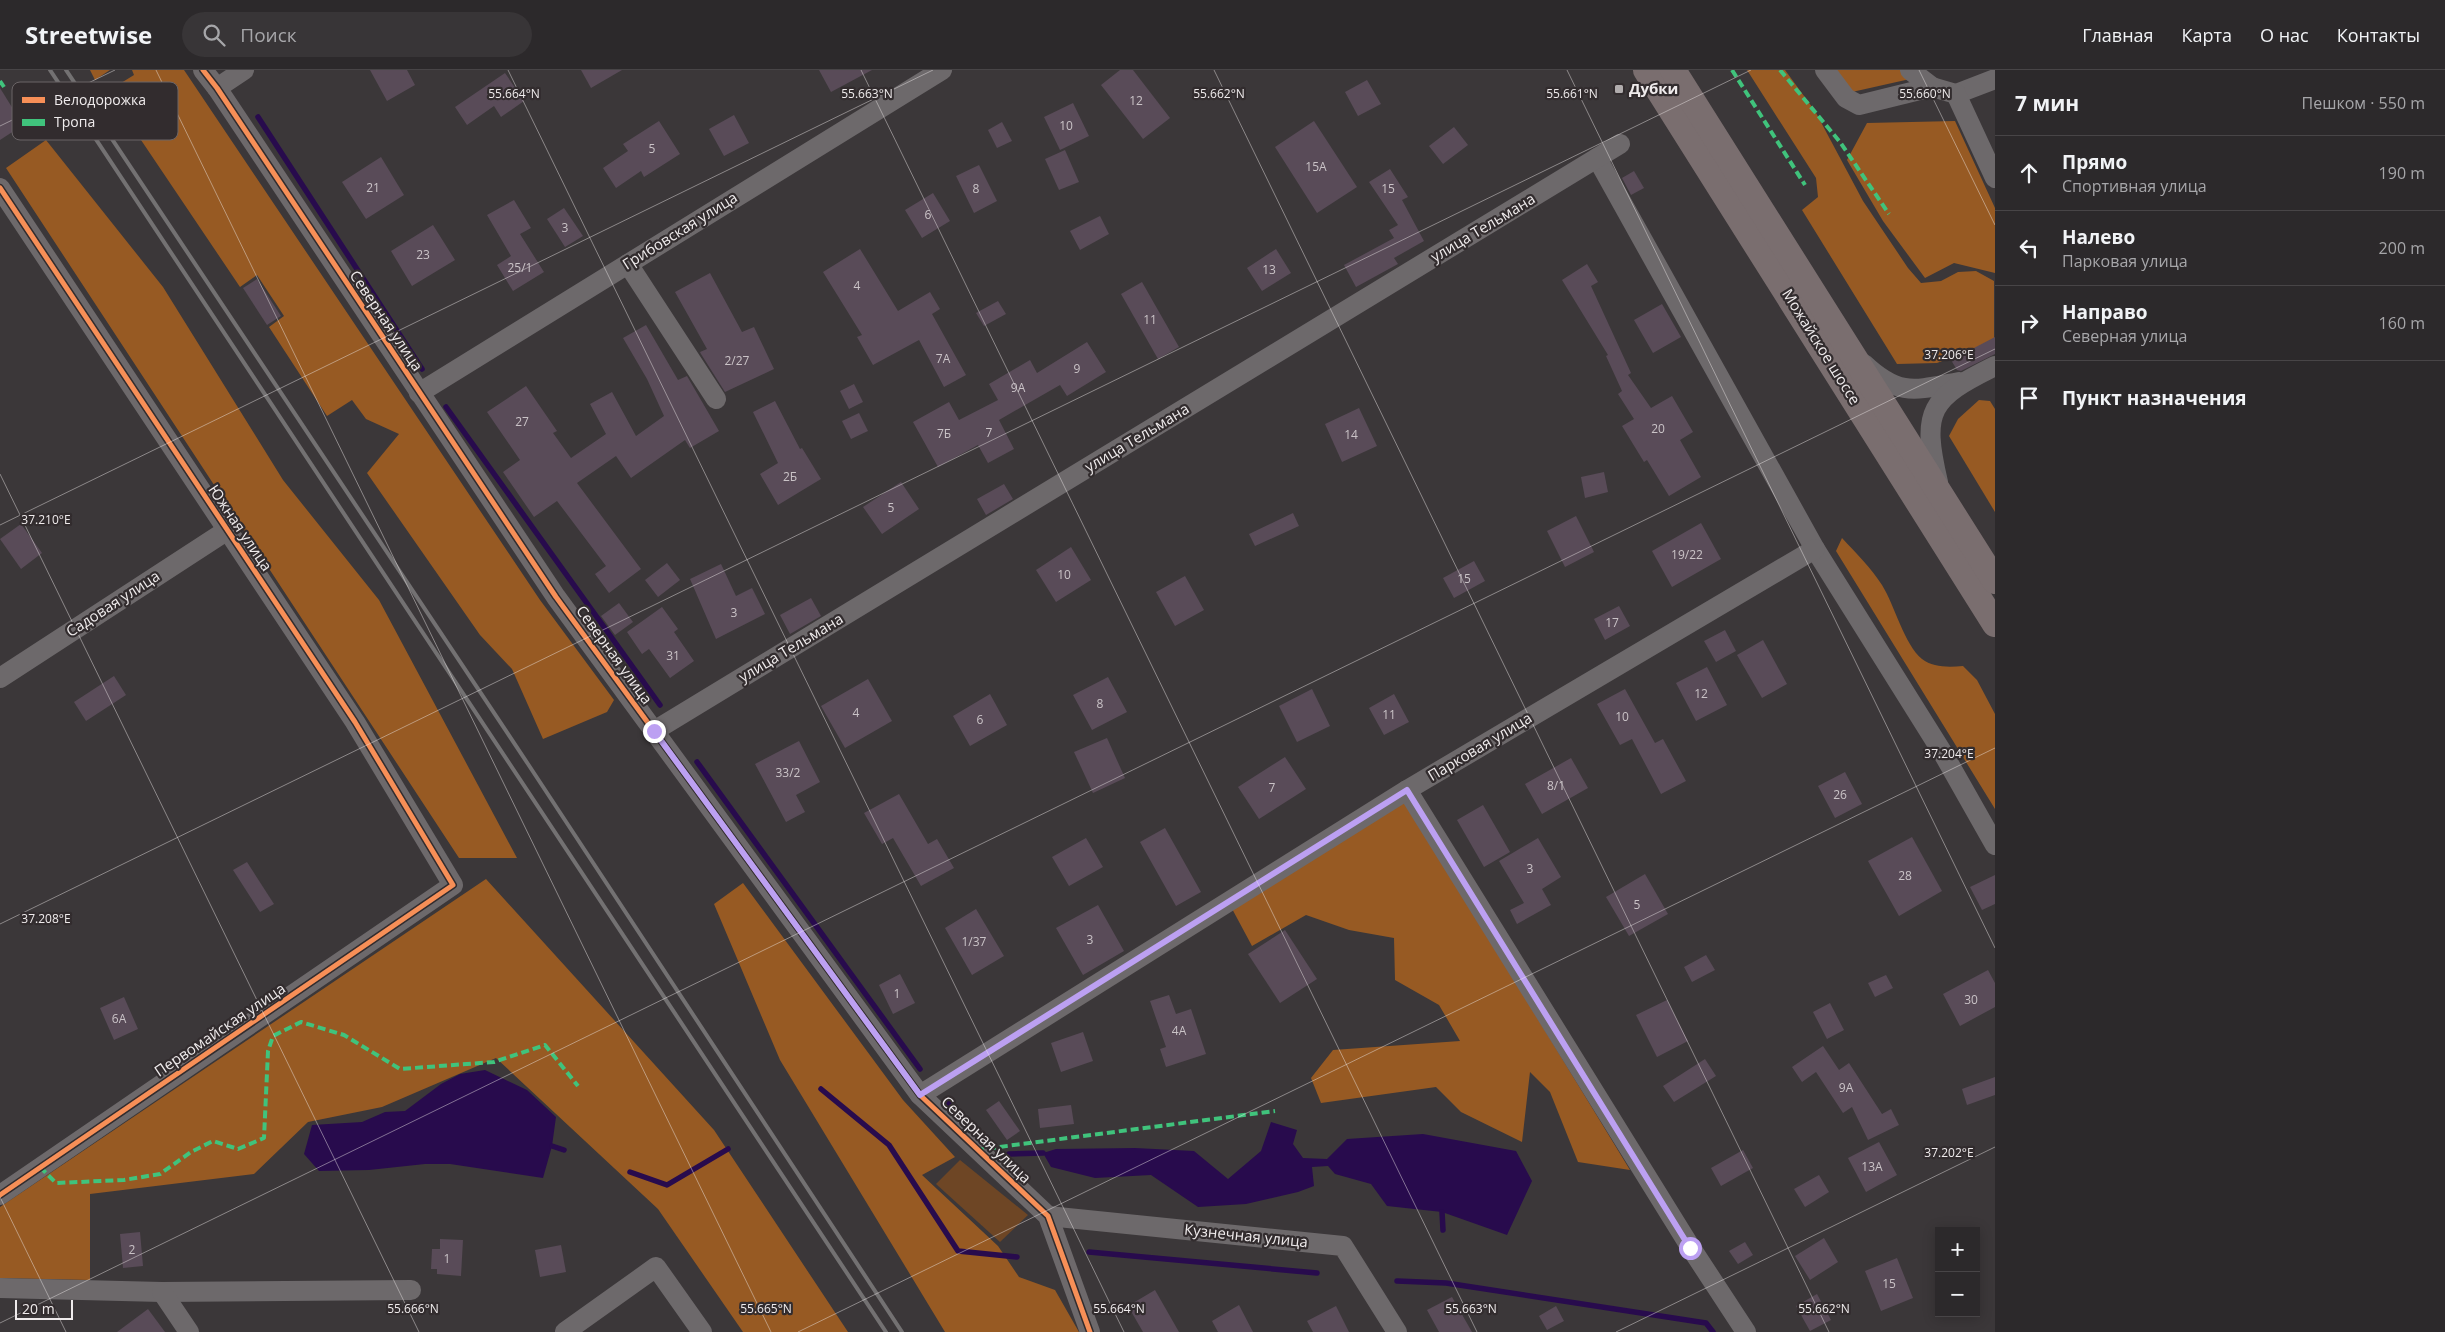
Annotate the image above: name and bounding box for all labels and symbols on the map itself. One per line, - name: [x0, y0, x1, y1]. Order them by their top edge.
- place label: Дубки: [1629, 78, 1678, 98]
- legend: [12, 82, 178, 140]
- marker: Дубки: [1613, 83, 1625, 95]
- text: 55.664°N: [488, 85, 540, 102]
- text: 55.663°N: [841, 85, 893, 102]
- text: 55.662°N: [1193, 85, 1245, 102]
- text: 55.661°N: [1546, 85, 1598, 102]
- text: 55.660°N: [1899, 85, 1951, 102]
- text: Велодорожка: [54, 90, 146, 109]
- house number: 12: [1129, 92, 1143, 109]
- text: Тропа: [54, 112, 95, 131]
- house number: 10: [1059, 117, 1073, 134]
- house number: 5: [649, 140, 656, 157]
- house number: 15А: [1305, 158, 1327, 175]
- house number: 21: [366, 179, 380, 196]
- house number: 8: [973, 180, 980, 197]
- house number: 15: [1381, 180, 1395, 197]
- street label: Грибовская улица: [618, 187, 741, 274]
- street label: улица Тельмана: [1427, 188, 1538, 266]
- house number: 6: [925, 206, 932, 223]
- house number: 3: [562, 219, 569, 236]
- house number: 23: [416, 246, 430, 263]
- house number: 25/1: [508, 259, 532, 276]
- house number: 13: [1262, 261, 1276, 278]
- street label: Северная улица: [346, 266, 428, 375]
- house number: 4: [854, 277, 861, 294]
- street label: Можайское шоссе: [1778, 285, 1866, 408]
- house number: 11: [1143, 311, 1157, 328]
- text: 37.206°E: [1924, 346, 1974, 363]
- house number: 7А: [936, 350, 951, 367]
- house number: 2/27: [725, 352, 750, 369]
- house number: 9: [1074, 360, 1081, 377]
- house number: 9А: [1011, 379, 1026, 396]
- street label: улица Тельмана: [1081, 398, 1192, 476]
- house number: 27: [515, 413, 529, 430]
- house number: 20: [1651, 420, 1665, 437]
- house number: 7: [986, 424, 993, 441]
- house number: 7Б: [937, 425, 951, 442]
- house number: 14: [1344, 426, 1358, 443]
- house number: 2Б: [783, 468, 797, 485]
- street label: Южная улица: [205, 480, 277, 575]
- house number: 5: [888, 499, 895, 516]
- text: 37.210°E: [21, 511, 71, 528]
- house number: 19/22: [1671, 546, 1703, 563]
- street label: Садовая улица: [62, 565, 163, 641]
- house number: 10: [1057, 566, 1071, 583]
- house number: 15: [1457, 570, 1471, 587]
- street label: Северная улица: [572, 601, 657, 708]
- house number: 3: [731, 604, 738, 621]
- street label: улица Тельмана: [735, 608, 846, 686]
- house number: 17: [1605, 614, 1619, 631]
- house number: 31: [666, 647, 680, 664]
- house number: 12: [1694, 685, 1708, 702]
- house number: 8: [1097, 695, 1104, 712]
- house number: 4: [853, 704, 860, 721]
- house number: 11: [1382, 706, 1396, 723]
- street label: Парковая улица: [1424, 707, 1535, 785]
- house number: 10: [1615, 708, 1629, 725]
- house number: 6: [977, 711, 984, 728]
- route end: [643, 720, 666, 743]
- text: 37.204°E: [1924, 745, 1974, 762]
- house number: 33/2: [776, 764, 801, 781]
- house number: 8/1: [1547, 777, 1565, 794]
- house number: 7: [1269, 779, 1276, 796]
- house number: 26: [1833, 786, 1847, 803]
- house number: 3: [1527, 860, 1534, 877]
- house number: 28: [1898, 867, 1912, 884]
- house number: 5: [1634, 896, 1641, 913]
- text: 37.208°E: [21, 910, 71, 927]
- house number: 3: [1087, 931, 1094, 948]
- house number: 1/37: [962, 933, 987, 950]
- street label: Первомайская улица: [150, 978, 289, 1080]
- house number: 1: [894, 985, 900, 1002]
- house number: 30: [1964, 991, 1978, 1008]
- house number: 6А: [112, 1010, 127, 1027]
- house number: 4А: [1172, 1022, 1187, 1039]
- house number: 9А: [1839, 1079, 1854, 1096]
- street label: Северная улица: [937, 1091, 1036, 1187]
- text: 37.202°E: [1924, 1144, 1974, 1161]
- house number: 13А: [1861, 1158, 1883, 1175]
- street label: Кузнечная улица: [1183, 1219, 1309, 1251]
- route start: [1679, 1237, 1702, 1260]
- house number: 2: [129, 1241, 136, 1258]
- house number: 1: [444, 1250, 450, 1267]
- house number: 15: [1882, 1275, 1896, 1292]
- scale bar: [15, 1297, 72, 1320]
- text: 55.666°N: [387, 1300, 439, 1317]
- text: 55.665°N: [740, 1300, 792, 1317]
- text: 55.664°N: [1093, 1300, 1145, 1317]
- text: 55.663°N: [1445, 1300, 1497, 1317]
- text: 55.662°N: [1798, 1300, 1850, 1317]

